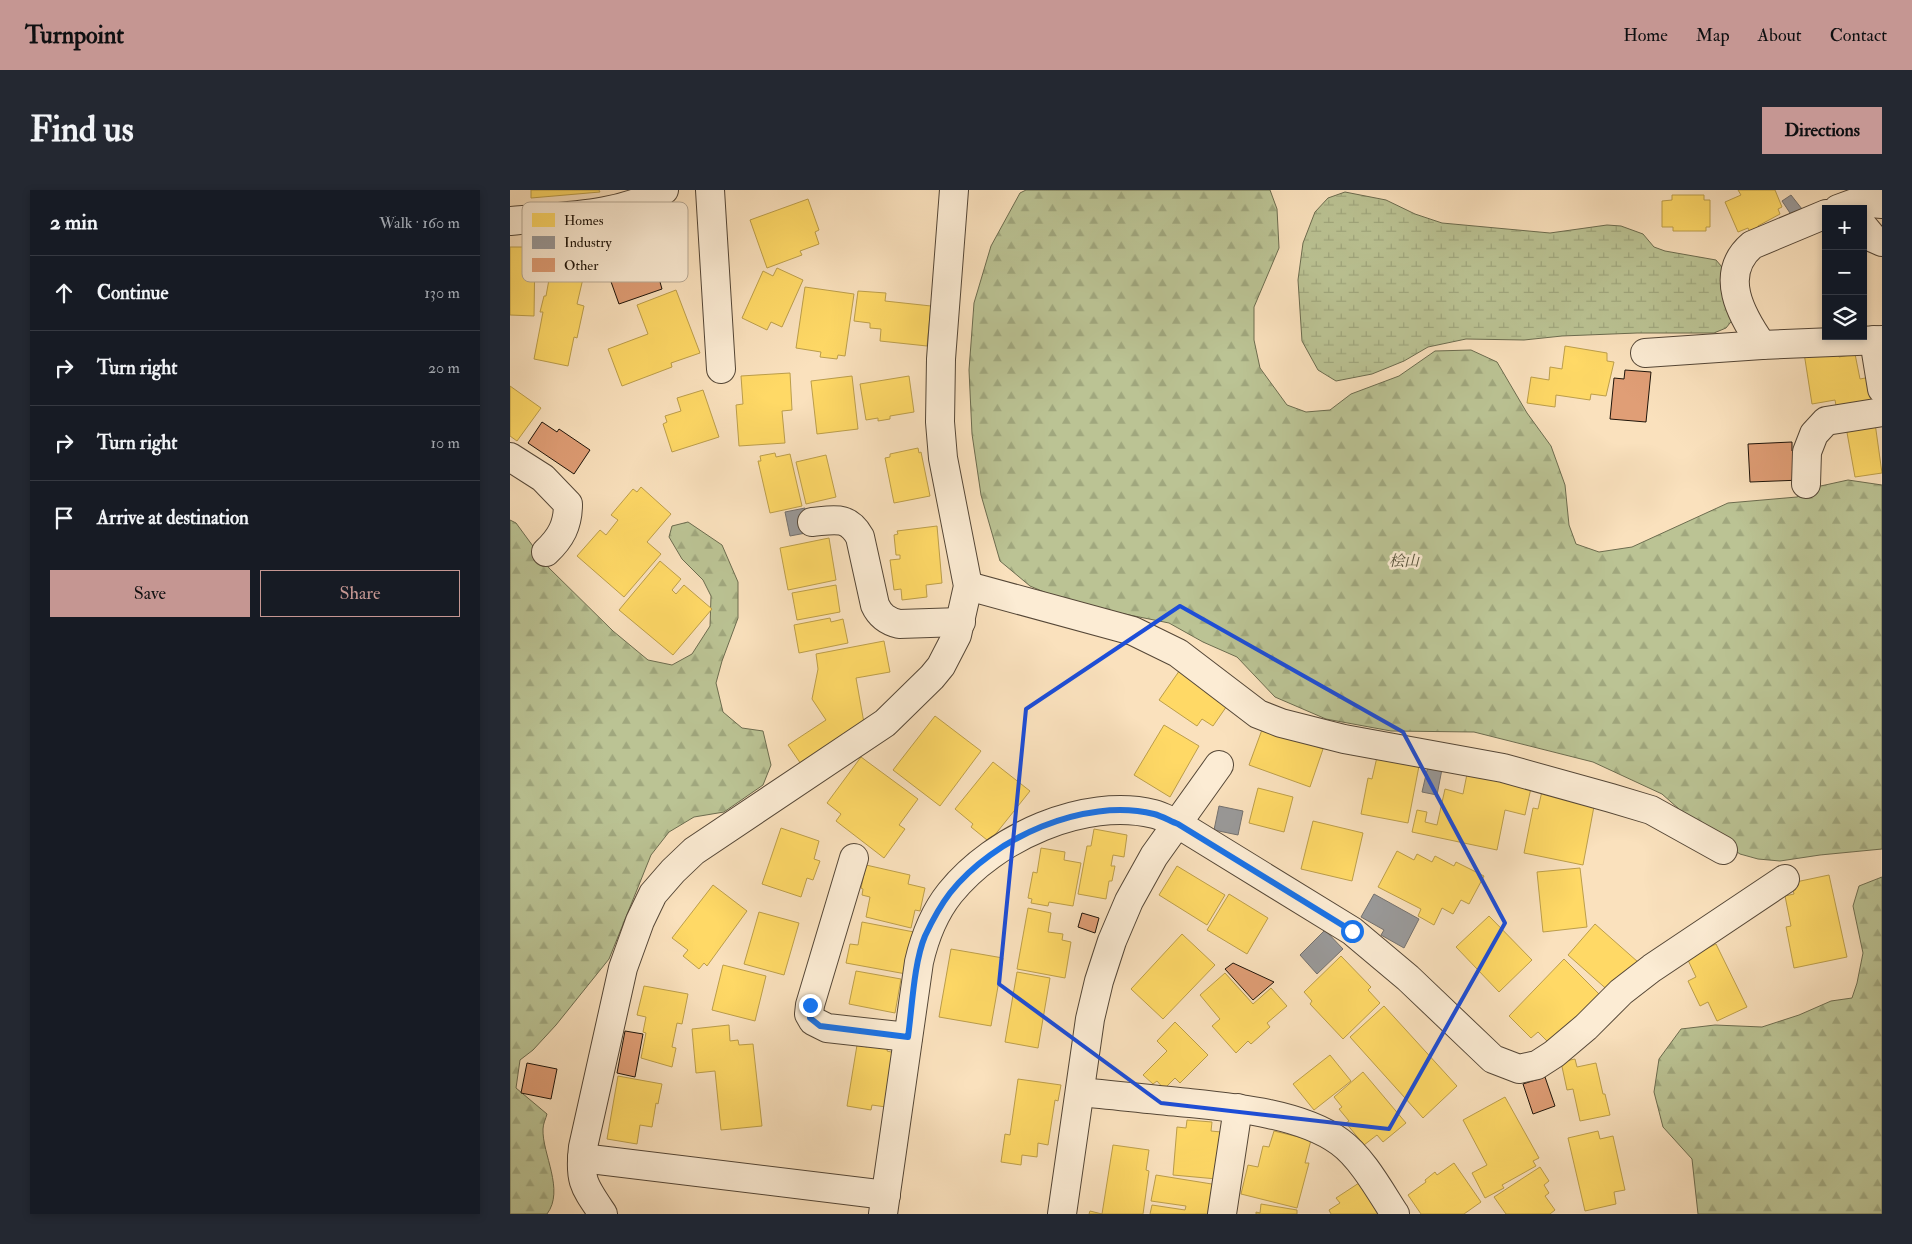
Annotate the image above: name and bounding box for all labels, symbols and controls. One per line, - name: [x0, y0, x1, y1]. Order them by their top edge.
- text: Turnpoint: [25, 20, 124, 51]
- text: Home: [1623, 24, 1668, 47]
- text: Map: [1696, 24, 1730, 47]
- text: About: [1758, 24, 1802, 47]
- text: Contact: [1830, 24, 1887, 47]
- button: Directions: [1762, 107, 1882, 154]
- text: Find us: [30, 108, 134, 152]
- legend: [522, 202, 688, 282]
- map controls: [1822, 205, 1867, 340]
- button: +: [1822, 205, 1867, 250]
- text: 2 min: [50, 209, 98, 236]
- text: Homes: [564, 212, 604, 229]
- text: Walk · 160 m: [379, 213, 460, 233]
- text: Industry: [564, 234, 613, 252]
- button: −: [1822, 250, 1867, 295]
- text: Other: [564, 257, 599, 274]
- icon: ahead: [50, 279, 78, 307]
- text: Continue: [97, 281, 168, 305]
- text: 130 m: [424, 283, 460, 303]
- button: layers: [1822, 295, 1867, 340]
- icon: right: [50, 354, 78, 382]
- text: Turn right: [97, 356, 177, 380]
- text: 20 m: [428, 358, 460, 378]
- icon: right: [50, 429, 78, 457]
- text: Turn right: [97, 431, 177, 455]
- text: 10 m: [430, 433, 460, 453]
- icon: arrive: [50, 504, 78, 532]
- text: Arrive at destination: [97, 506, 249, 530]
- park label: 桧山: [1389, 552, 1420, 571]
- button: Save: [50, 570, 250, 617]
- button: Share: [260, 570, 460, 617]
- route start: [1341, 920, 1364, 943]
- route end: [799, 994, 822, 1017]

